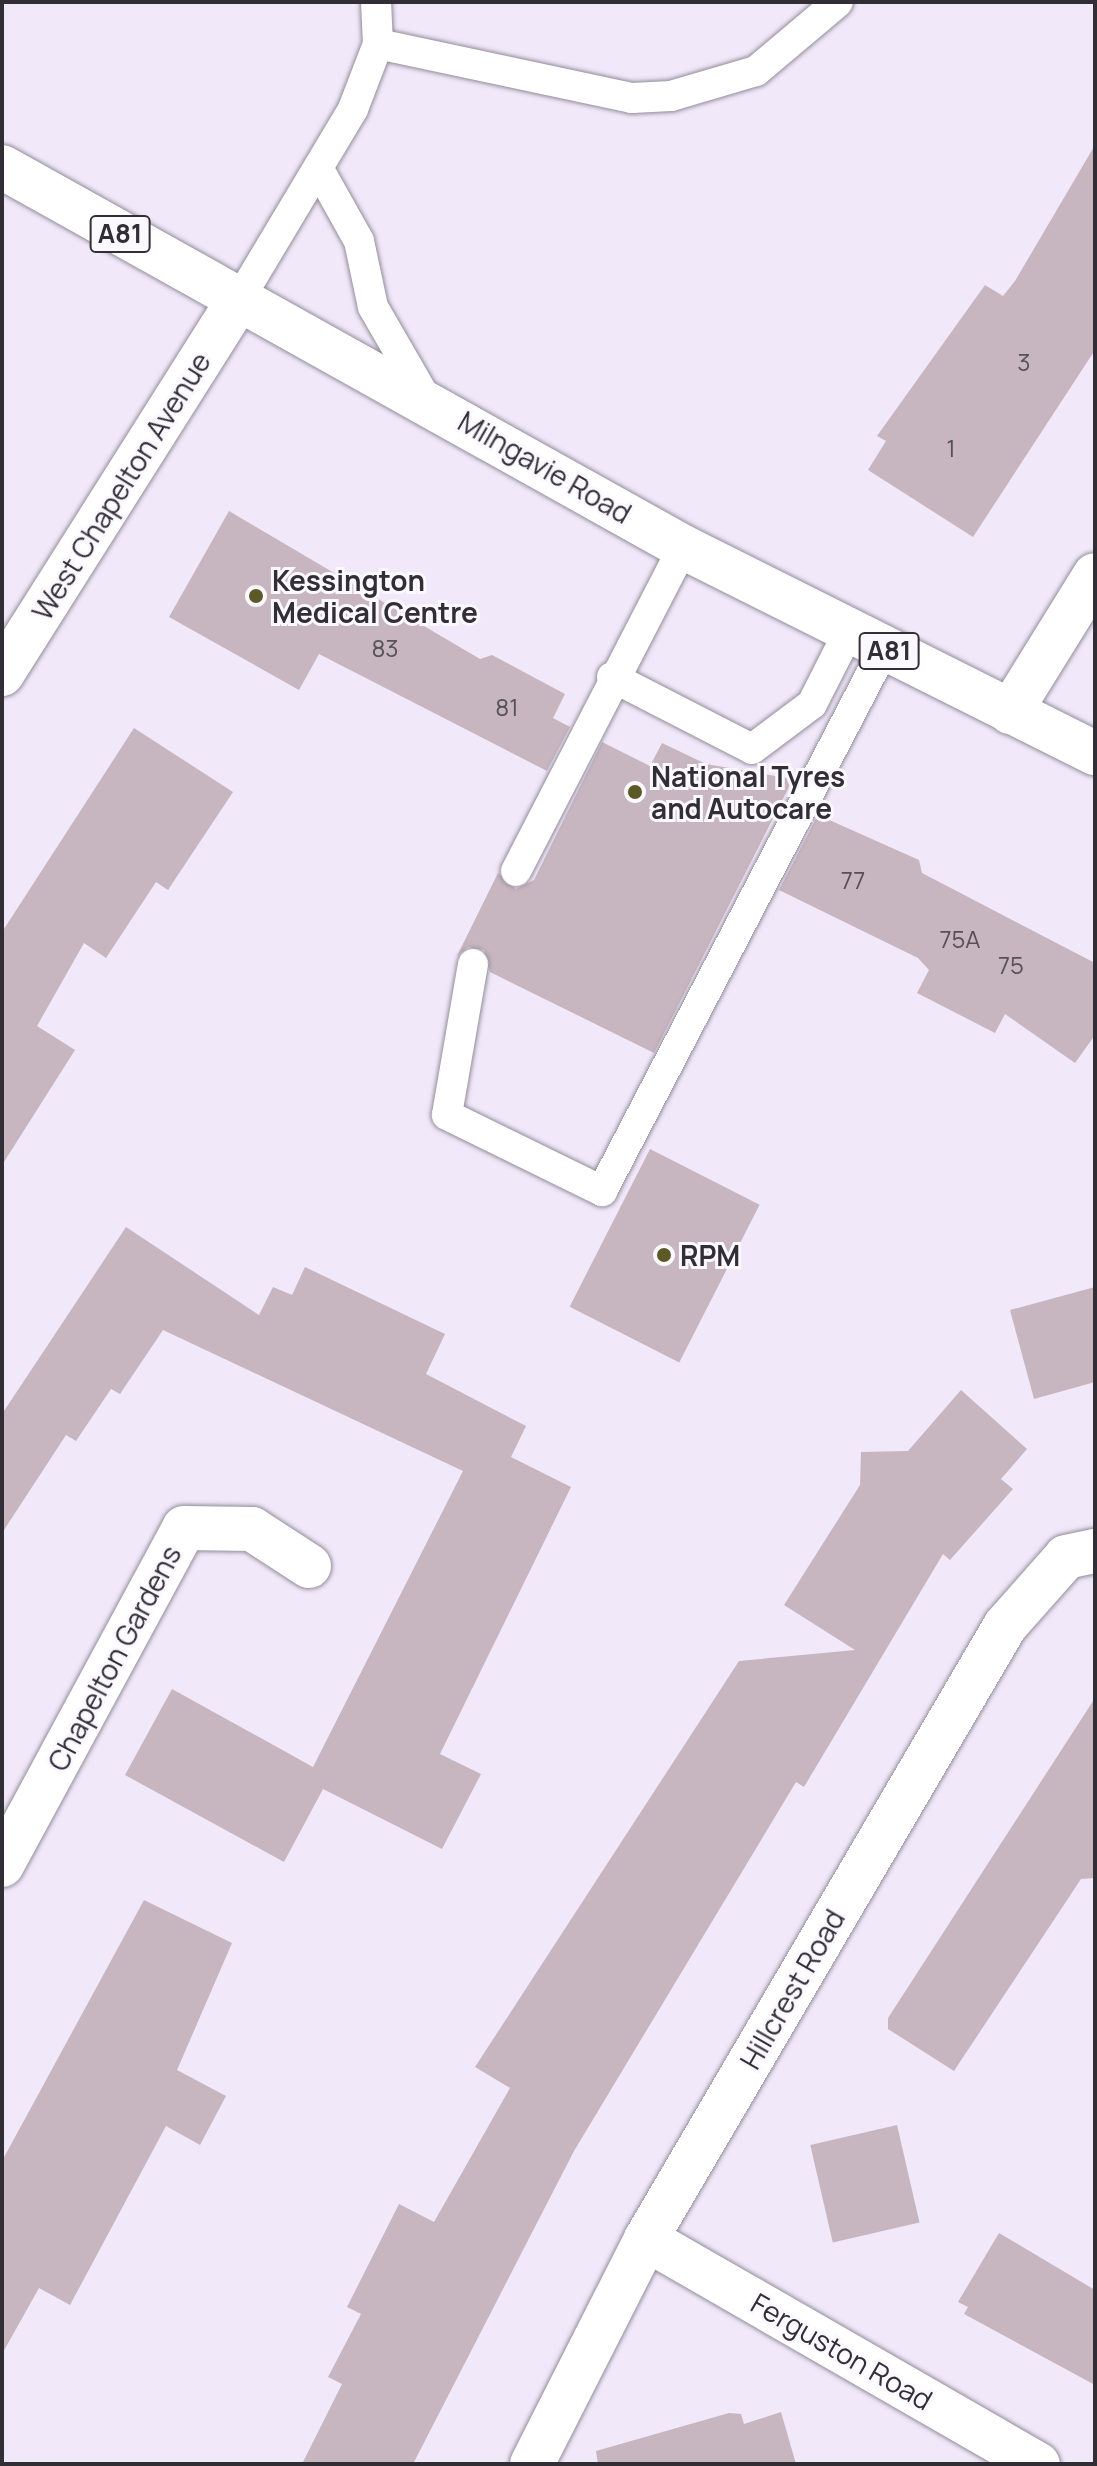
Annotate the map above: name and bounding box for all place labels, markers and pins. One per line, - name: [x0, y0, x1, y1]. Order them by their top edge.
- place label: Kessington Medical Centre: [272, 563, 478, 629]
- marker: Kessington Medical Centre: [247, 587, 265, 605]
- place label: National Tyres and Autocare: [651, 759, 845, 825]
- marker: National Tyres and Autocare: [626, 783, 644, 801]
- place label: RPM: [680, 1238, 740, 1272]
- marker: RPM: [655, 1246, 673, 1264]

